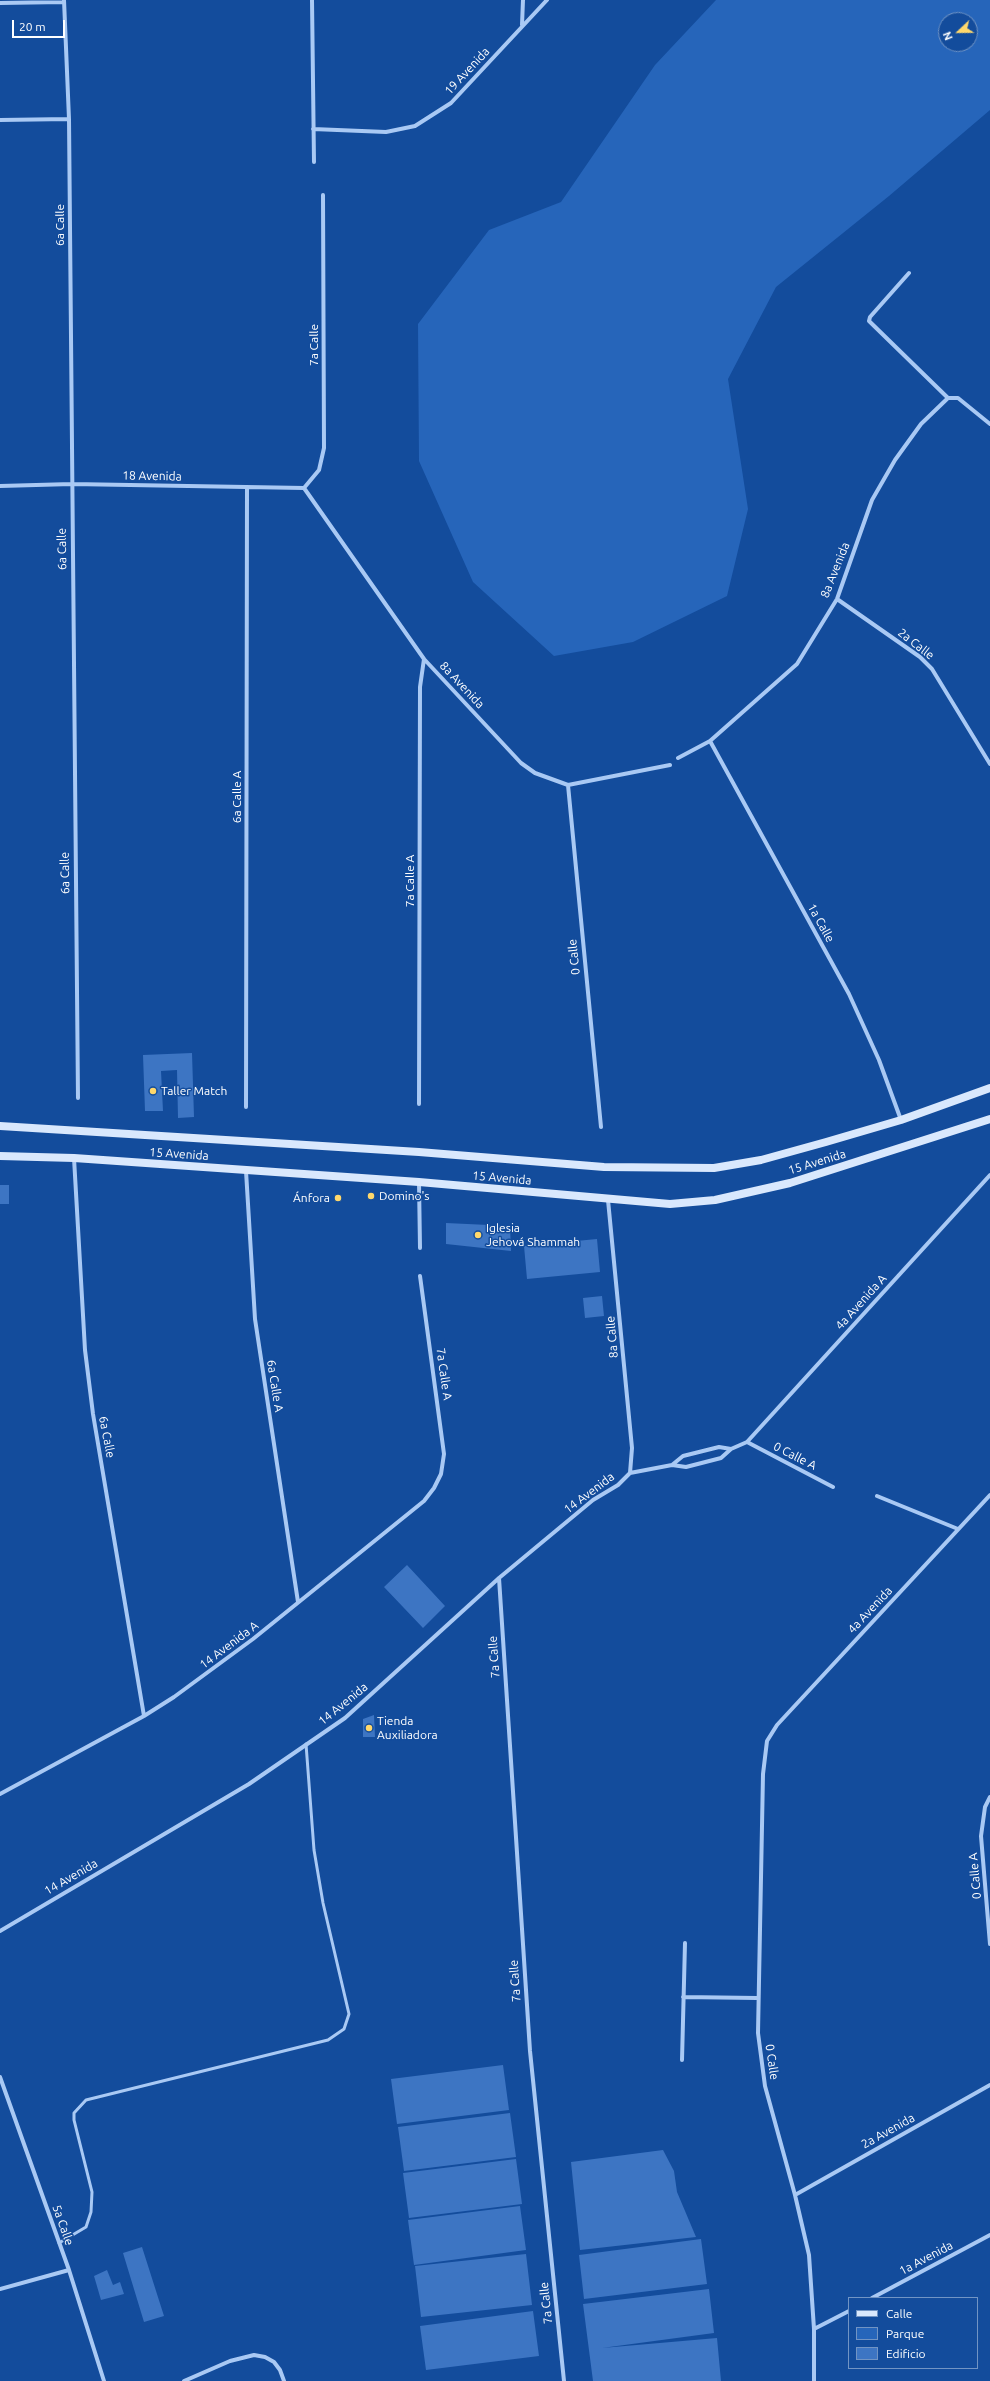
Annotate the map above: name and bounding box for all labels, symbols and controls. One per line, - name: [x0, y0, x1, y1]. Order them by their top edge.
- scale bar: [14, 12, 67, 38]
- north arrow: [938, 12, 978, 52]
- text: 20 m: [19, 20, 46, 33]
- text: N: [941, 30, 955, 42]
- street label: 19 Avenida: [441, 44, 493, 98]
- street label: 6a Calle: [53, 204, 67, 246]
- street label: 7a Calle: [307, 324, 321, 366]
- street label: 18 Avenida: [122, 468, 182, 484]
- street label: 6a Calle: [54, 528, 70, 570]
- street label: 8a Avenida: [817, 540, 853, 600]
- street label: 2a Calle: [895, 625, 937, 663]
- street label: 8a Avenida: [437, 659, 487, 711]
- street label: 6a Calle A: [230, 771, 244, 823]
- street label: 6a Calle: [57, 852, 73, 894]
- street label: 7a Calle A: [403, 855, 417, 907]
- street label: 1a Calle: [804, 901, 838, 945]
- street label: 0 Calle: [565, 938, 583, 976]
- place label: Taller Match: [161, 1084, 227, 1098]
- marker: Taller Match: [148, 1086, 158, 1096]
- street label: 15 Avenida: [149, 1145, 209, 1163]
- street label: 15 Avenida: [787, 1146, 847, 1178]
- street label: 15 Avenida: [472, 1168, 532, 1188]
- place label: Domino's: [379, 1189, 429, 1203]
- place label: Ánfora: [293, 1191, 330, 1205]
- marker: Domino's: [366, 1191, 376, 1201]
- marker: Ánfora: [333, 1193, 343, 1203]
- place label: Iglesia Jehová Shammah: [486, 1221, 580, 1249]
- marker: Iglesia Jehová Shammah: [473, 1230, 483, 1240]
- street label: 4a Avenida A: [832, 1271, 890, 1333]
- street label: 8a Calle: [603, 1315, 621, 1359]
- street label: 7a Calle A: [433, 1347, 455, 1401]
- street label: 6a Calle A: [264, 1359, 286, 1413]
- street label: 6a Calle: [96, 1415, 118, 1459]
- street label: 0 Calle A: [771, 1439, 819, 1473]
- street label: 14 Avenida: [561, 1469, 617, 1517]
- street label: 4a Avenida: [845, 1584, 895, 1636]
- street label: 14 Avenida A: [197, 1618, 261, 1672]
- street label: 7a Calle: [485, 1635, 503, 1679]
- street label: 14 Avenida: [315, 1680, 371, 1728]
- place label: Tienda Auxiliadora: [377, 1714, 438, 1742]
- marker: Tienda Auxiliadora: [364, 1723, 374, 1733]
- street label: 0 Calle A: [966, 1852, 984, 1900]
- street label: 14 Avenida: [42, 1856, 100, 1898]
- street label: 7a Calle: [506, 1959, 524, 2003]
- street label: 0 Calle: [762, 2043, 782, 2081]
- street label: 2a Avenida: [859, 2110, 917, 2152]
- street label: 5a Calle: [49, 2203, 77, 2247]
- street label: 1a Avenida: [897, 2238, 955, 2278]
- street label: 7a Calle: [537, 2281, 555, 2325]
- legend: [848, 2297, 978, 2369]
- text: Calle: [886, 2307, 912, 2320]
- text: Parque: [886, 2327, 924, 2340]
- text: Edificio: [886, 2347, 926, 2360]

